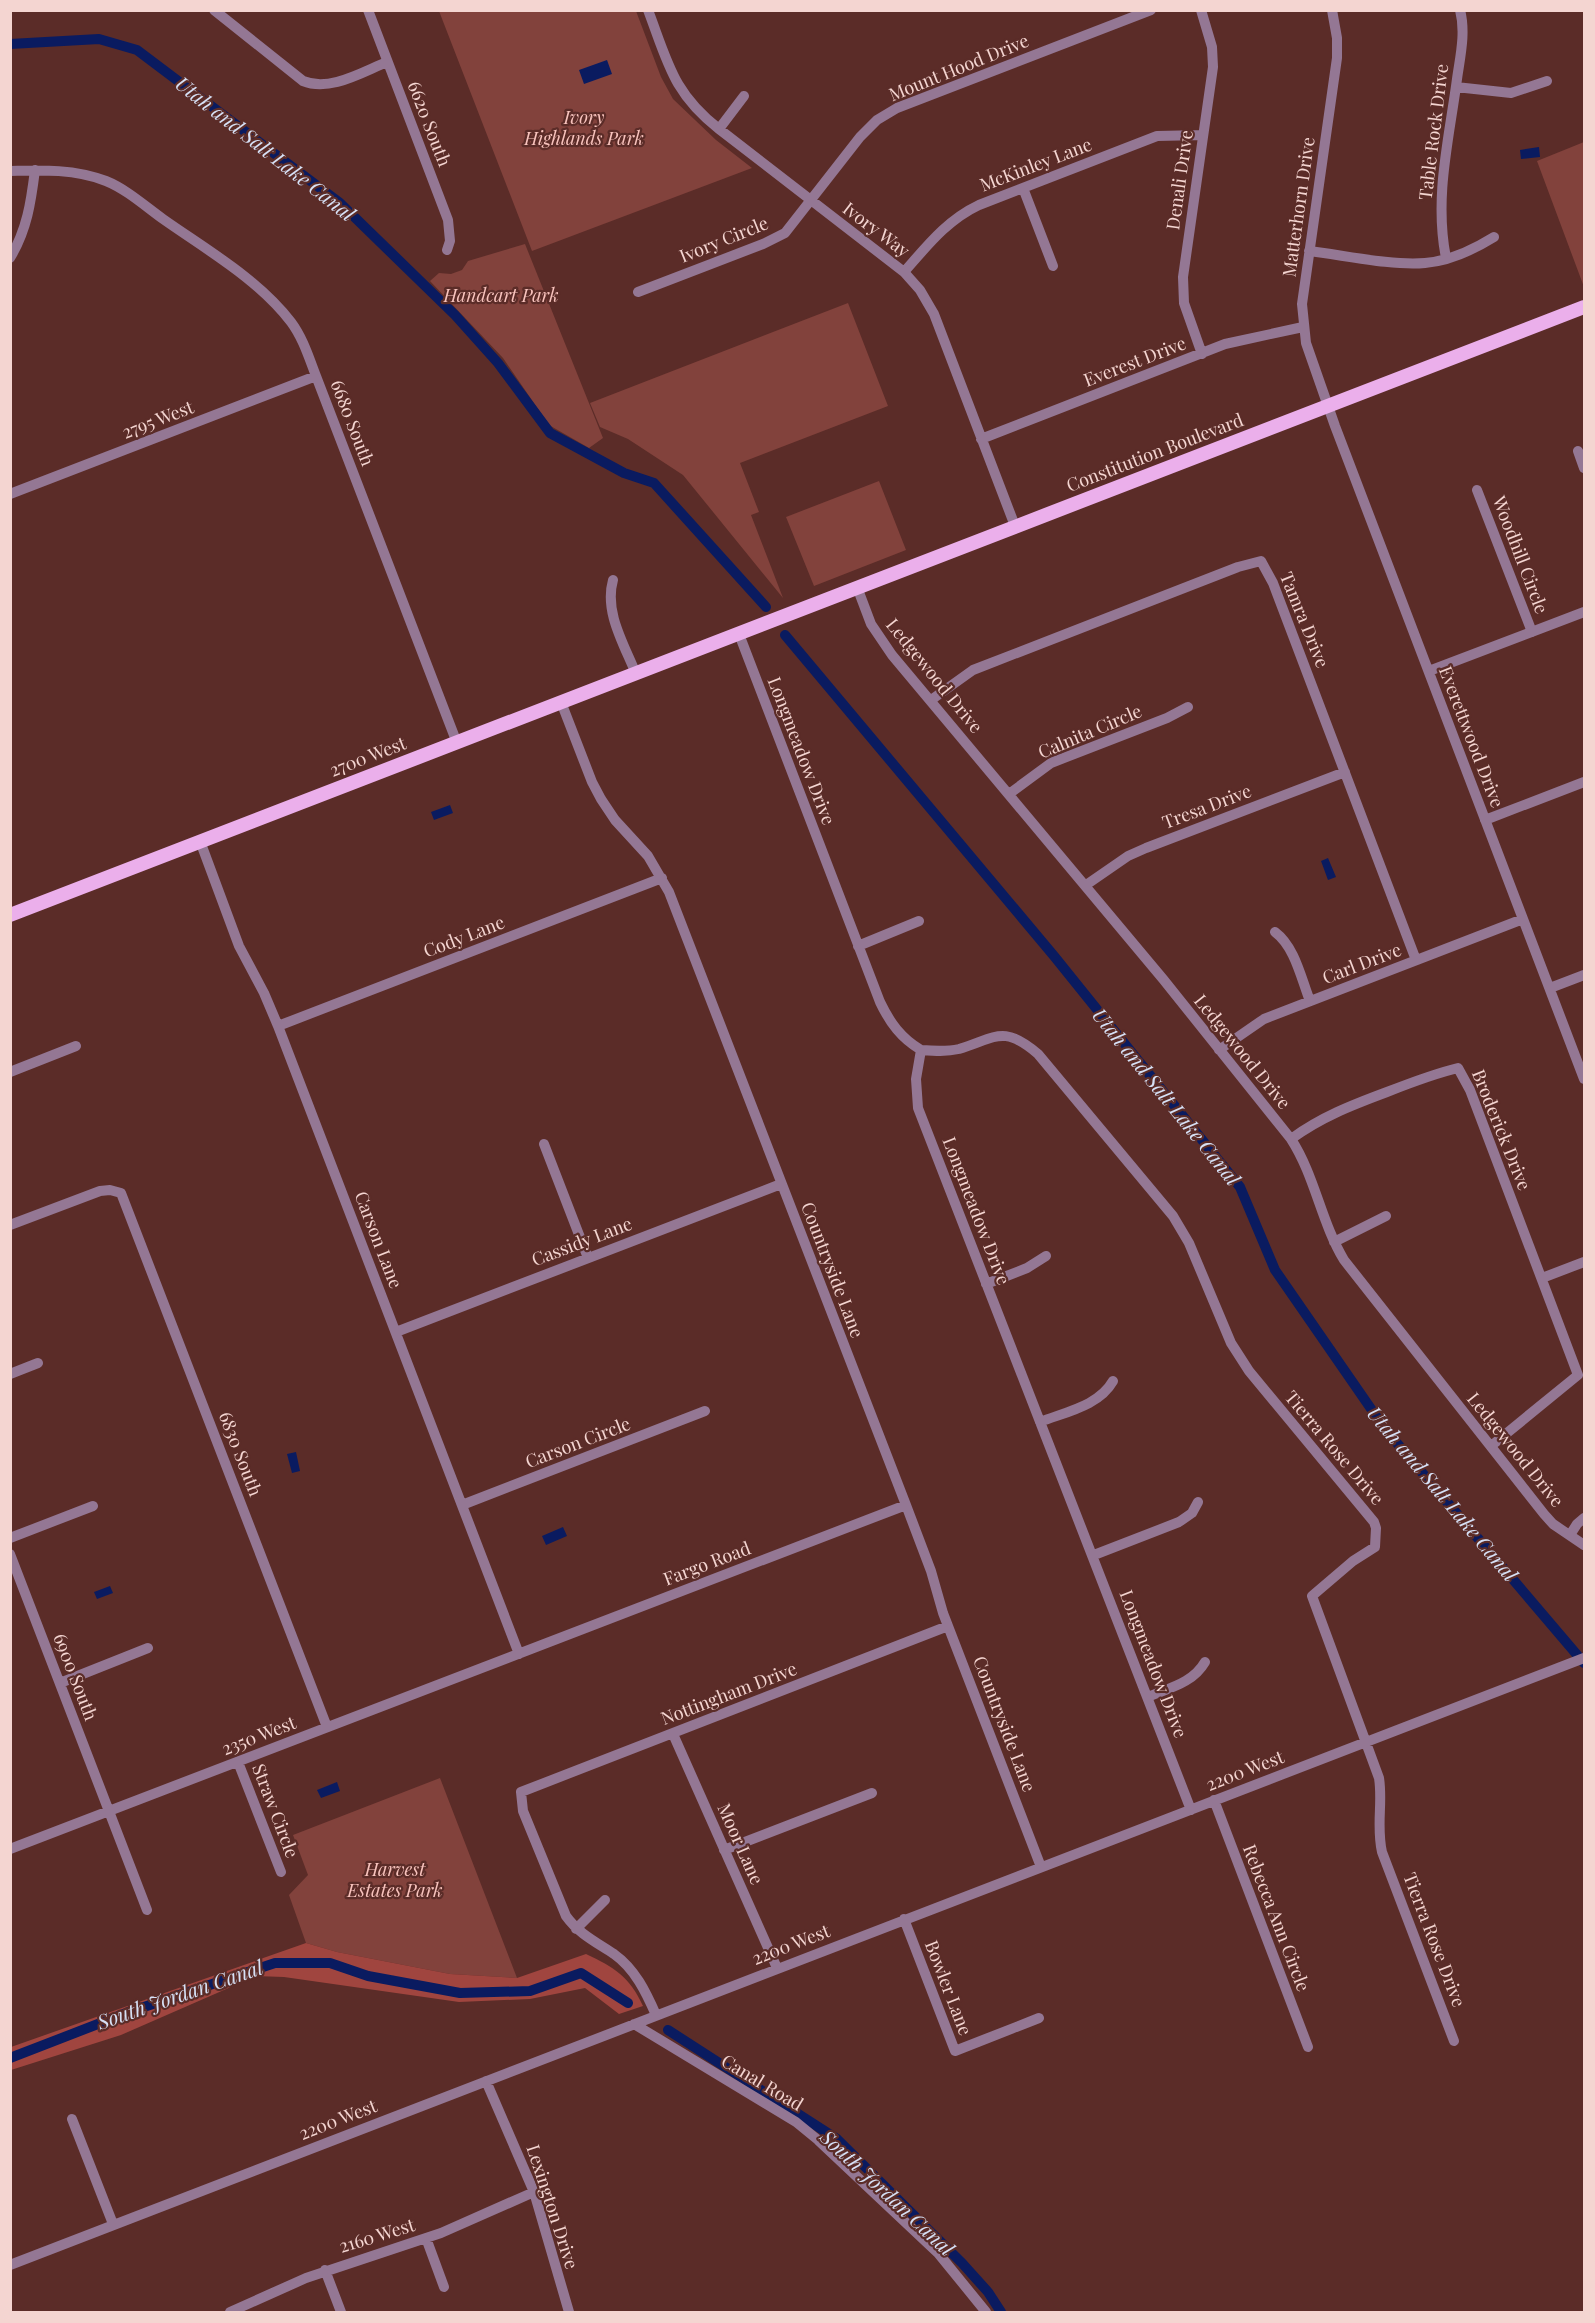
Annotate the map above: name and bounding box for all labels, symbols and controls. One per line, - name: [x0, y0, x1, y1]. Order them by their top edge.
- street label: Mount Hood Drive: [885, 28, 1032, 106]
- street label: Table Rock Drive: [1413, 62, 1453, 201]
- water label: Utah and Salt Lake Canal: [171, 69, 362, 227]
- street label: 6620 South: [403, 78, 457, 170]
- park label: Ivory Highlands Park: [523, 105, 644, 150]
- street label: Denali Drive: [1160, 128, 1198, 231]
- street label: McKinley Lane: [976, 132, 1095, 196]
- street label: Matterhorn Drive: [1276, 135, 1320, 278]
- street label: Ivory Way: [838, 196, 915, 262]
- street label: Ivory Circle: [676, 210, 772, 268]
- park label: Handcart Park: [443, 283, 558, 307]
- street label: Everest Drive: [1080, 330, 1189, 392]
- street label: 6680 South: [326, 376, 380, 469]
- street label: 2795 West: [118, 394, 197, 444]
- street label: Constitution Boulevard: [1063, 407, 1247, 497]
- street label: Woodhill Circle: [1487, 492, 1554, 617]
- street label: Tamra Drive: [1275, 568, 1335, 671]
- street label: Ledgewood Drive: [881, 613, 988, 738]
- street label: Everettwood Drive: [1434, 662, 1510, 811]
- street label: Longmeadow Drive: [763, 673, 841, 828]
- street label: Calnita Circle: [1034, 698, 1145, 764]
- street label: 2700 West: [326, 730, 410, 782]
- street label: Tresa Drive: [1159, 778, 1254, 834]
- street label: Cody Lane: [420, 910, 508, 963]
- street label: Carl Drive: [1319, 937, 1405, 989]
- street label: Ledgewood Drive: [1189, 989, 1296, 1114]
- water label: Utah and Salt Lake Canal: [1087, 1002, 1248, 1192]
- street label: Broderick Drive: [1467, 1066, 1537, 1194]
- street label: Longmeadow Drive: [938, 1133, 1016, 1288]
- street label: Carson Lane: [349, 1188, 408, 1292]
- street label: Countryside Lane: [796, 1198, 870, 1341]
- street label: Cassidy Lane: [528, 1211, 635, 1271]
- street label: Tierra Rose Drive: [1280, 1385, 1390, 1509]
- street label: Ledgewood Drive: [1462, 1387, 1569, 1512]
- water label: Utah and Salt Lake Canal: [1362, 1400, 1525, 1587]
- street label: 6830 South: [214, 1408, 268, 1500]
- street label: Carson Circle: [522, 1411, 634, 1473]
- street label: Fargo Road: [660, 1535, 754, 1591]
- street label: Longmeadow Drive: [1115, 1586, 1193, 1741]
- street label: 6900 South: [48, 1630, 104, 1724]
- street label: Countryside Lane: [968, 1652, 1042, 1795]
- street label: Nottingham Drive: [657, 1656, 800, 1730]
- street label: 2350 West: [218, 1710, 300, 1760]
- street label: 2200 West: [1202, 1744, 1287, 1796]
- street label: Straw Circle: [247, 1760, 305, 1861]
- street label: Moor Lane: [712, 1799, 769, 1888]
- street label: Rebecca Ann Circle: [1238, 1841, 1316, 1995]
- park label: Harvest Estates Park: [346, 1857, 443, 1902]
- street label: Tierra Rose Drive: [1398, 1869, 1472, 2010]
- street label: 2200 West: [748, 1918, 833, 1970]
- street label: Bowler Lane: [920, 1937, 978, 2039]
- water label: South Jordan Canal: [92, 1952, 267, 2035]
- street label: Canal Road: [717, 2048, 808, 2116]
- street label: 2200 West: [295, 2093, 380, 2145]
- water label: South Jordan Canal: [815, 2122, 962, 2262]
- street label: Lexington Drive: [522, 2141, 584, 2272]
- street label: 2160 West: [336, 2212, 418, 2258]

